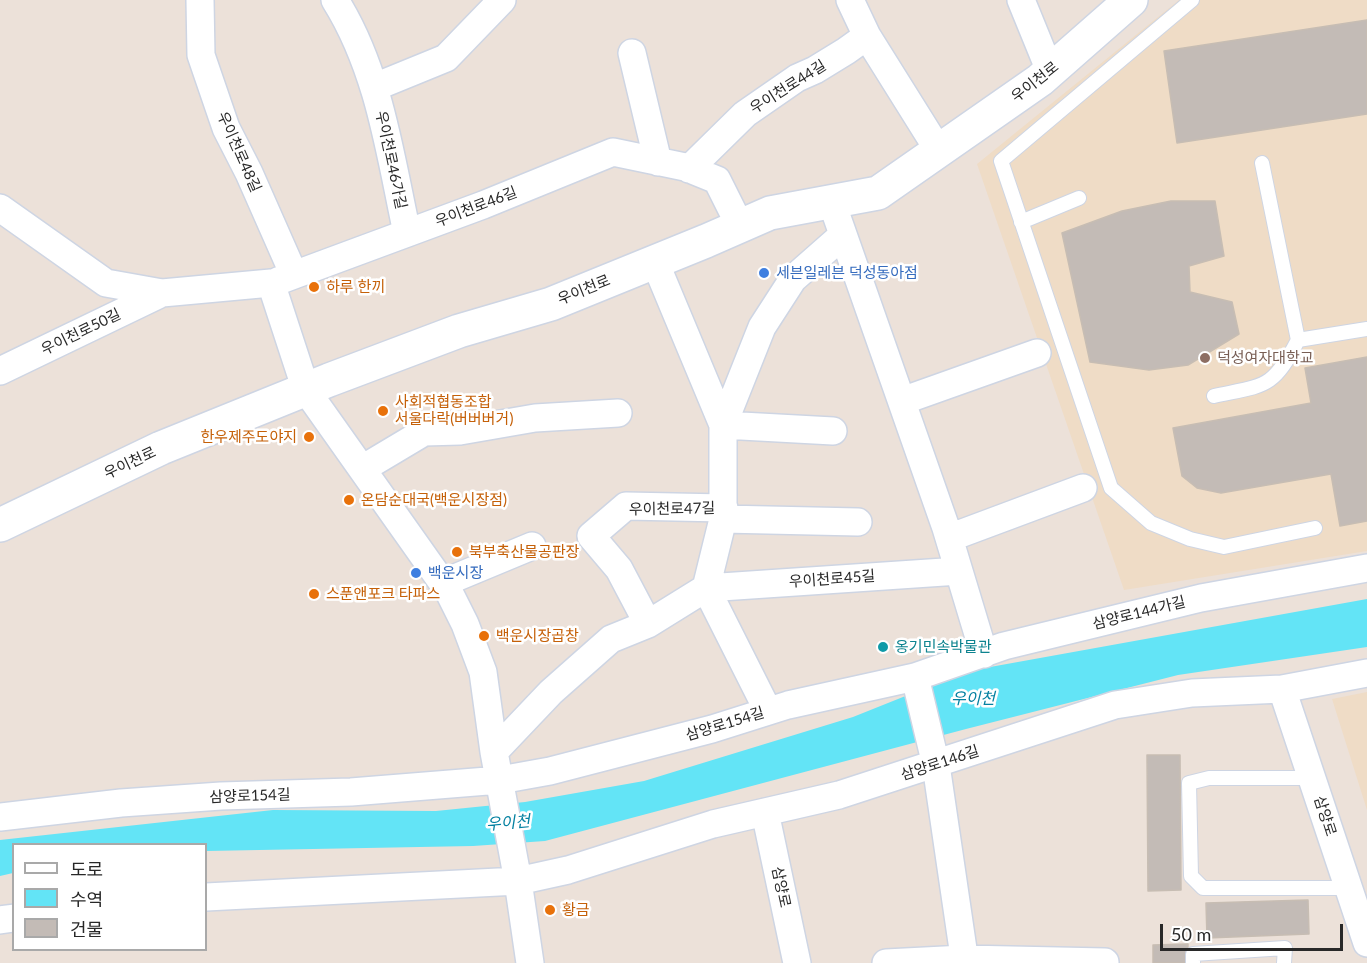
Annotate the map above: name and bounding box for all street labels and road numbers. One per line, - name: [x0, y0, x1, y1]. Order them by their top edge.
- street label: 우이천로44길: [747, 56, 829, 118]
- street label: 우이천로: [1008, 58, 1062, 106]
- street label: 우이천로48길: [213, 109, 265, 195]
- street label: 우이천로46가길: [372, 109, 410, 211]
- street label: 우이천로46길: [432, 183, 520, 231]
- street label: 우이천로: [555, 271, 613, 309]
- street label: 우이천로50길: [38, 305, 124, 359]
- street label: 우이천로: [101, 443, 159, 483]
- street label: 우이천로47길: [629, 499, 715, 519]
- street label: 우이천로45길: [788, 567, 876, 591]
- street label: 삼양로144가길: [1091, 593, 1187, 633]
- street label: 삼양로154길: [683, 704, 767, 744]
- street label: 삼양로146길: [899, 742, 981, 784]
- street label: 삼양로154길: [209, 786, 291, 806]
- street label: 삼양로: [1310, 794, 1340, 838]
- street label: 삼양로: [768, 865, 794, 909]

